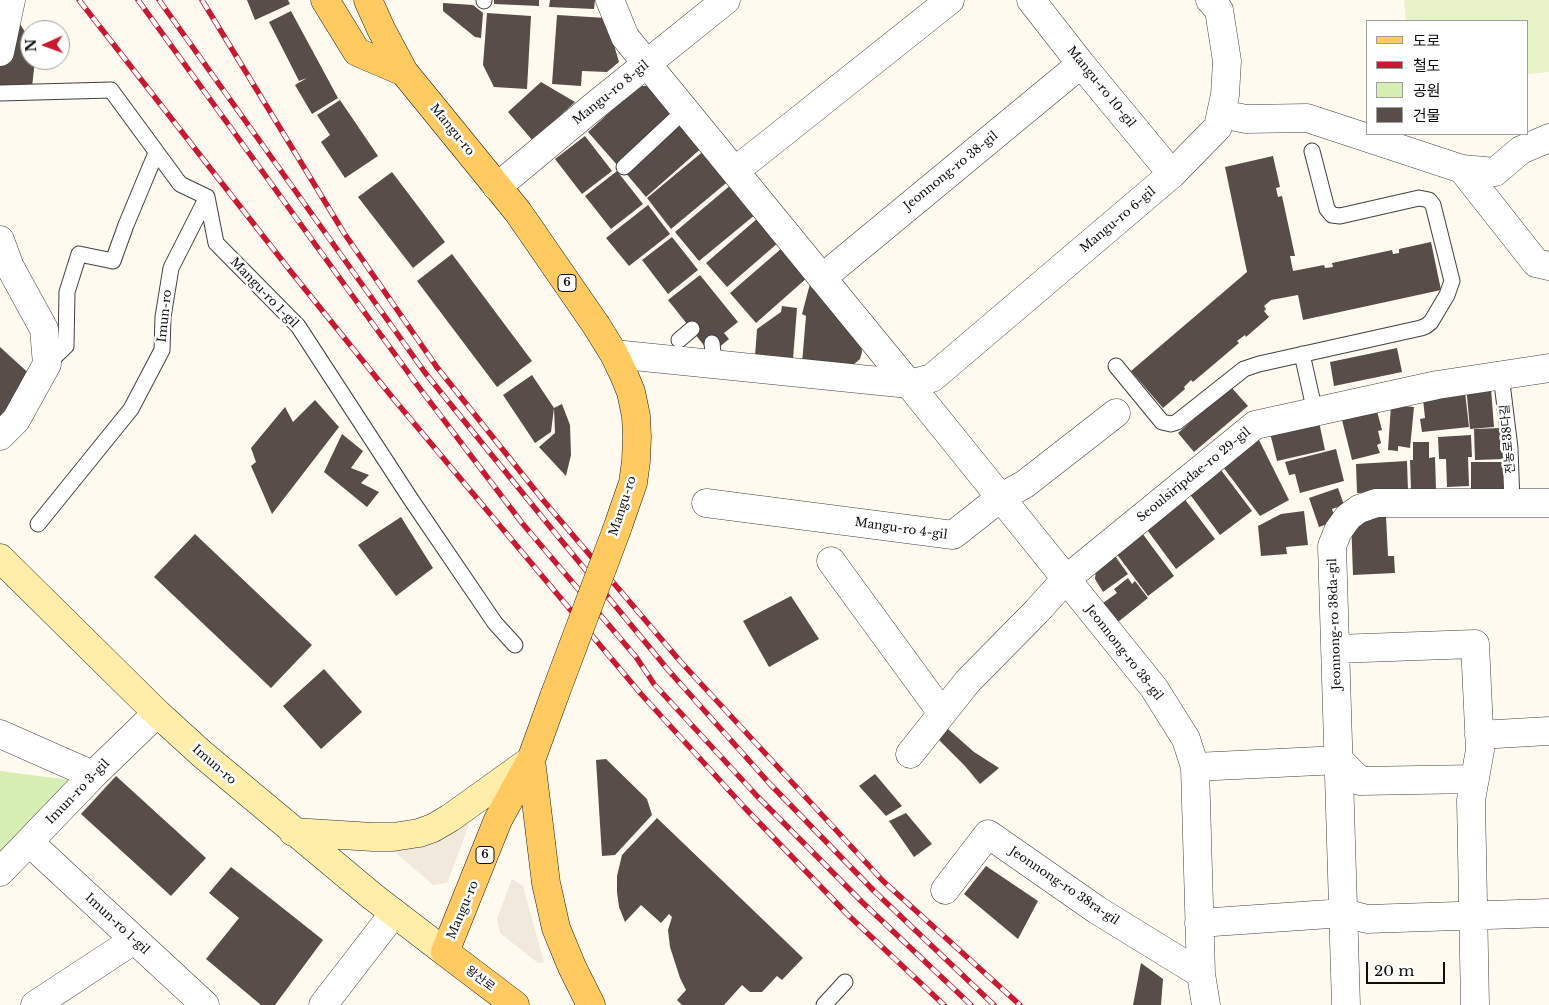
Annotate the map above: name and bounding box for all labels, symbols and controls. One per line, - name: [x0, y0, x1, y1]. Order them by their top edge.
- north arrow: [20, 20, 70, 70]
- legend: [1366, 20, 1529, 135]
- text: 도로: [1413, 31, 1441, 50]
- text: N: [22, 39, 40, 52]
- street label: Mangu-ro 10-gil: [1064, 43, 1138, 131]
- text: 철도: [1413, 56, 1441, 75]
- street label: Mangu-ro 8-gil: [570, 58, 652, 128]
- text: 공원: [1413, 81, 1441, 100]
- street label: Mangu-ro: [427, 101, 477, 159]
- text: 건물: [1413, 106, 1441, 125]
- street label: Jeonnong-ro 38-gil: [901, 129, 1001, 213]
- street label: Mangu-ro 6-gil: [1077, 184, 1159, 256]
- street label: Mangu-ro 1-gil: [227, 255, 301, 331]
- road number: 6: [558, 274, 576, 292]
- street label: Imun-ro: [155, 289, 175, 343]
- street label: 전농로38다길: [1498, 404, 1518, 474]
- street label: Seoulsiripdae-ro 29-gil: [1134, 425, 1254, 525]
- street label: Mangu-ro: [607, 474, 639, 538]
- street label: Mangu-ro 4-gil: [854, 515, 948, 543]
- street label: Jeonnong-ro 38da-gil: [1326, 558, 1344, 690]
- street label: Jeonnong-ro 38-gil: [1082, 603, 1166, 703]
- street label: Imun-ro: [189, 742, 239, 788]
- street label: Imun-ro 3-gil: [43, 757, 113, 827]
- street label: Jeonnong-ro 38ra-gil: [1006, 844, 1122, 928]
- road number: 6: [476, 846, 494, 864]
- street label: Mangu-ro: [444, 879, 482, 941]
- street label: Imun-ro 1-gil: [82, 891, 152, 957]
- scale bar: [1369, 952, 1448, 984]
- text: 20 m: [1374, 961, 1414, 980]
- street label: 왕산로: [462, 963, 498, 995]

